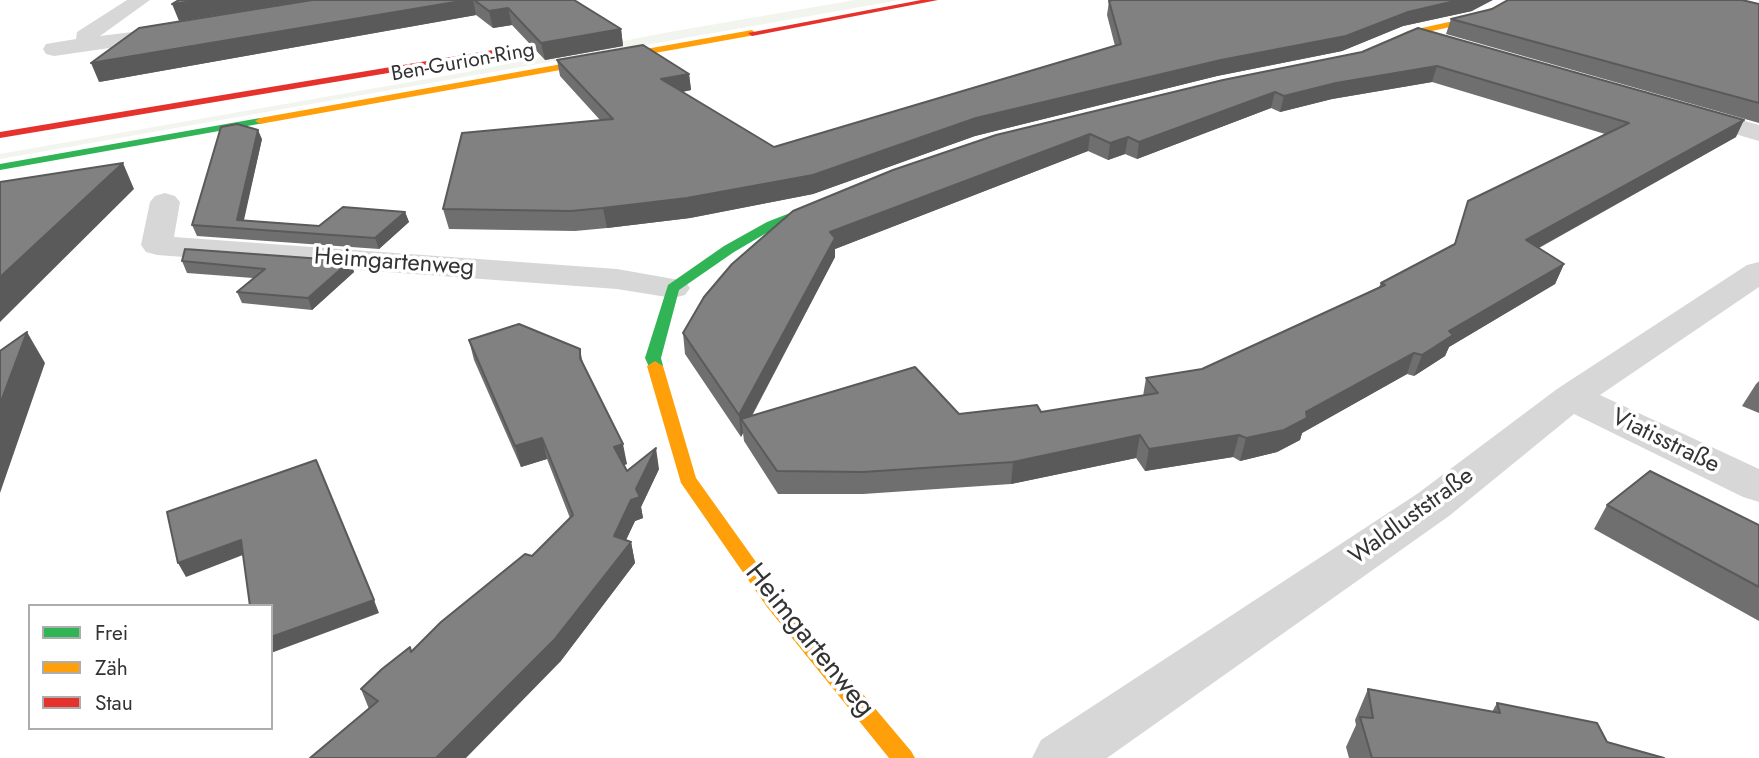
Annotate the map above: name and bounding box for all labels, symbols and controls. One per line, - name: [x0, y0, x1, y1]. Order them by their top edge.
- street label: Ben-Gurion-Ring: [389, 38, 537, 88]
- street label: Heimgartenweg: [313, 243, 475, 283]
- street label: Viatisstraße: [1606, 404, 1724, 480]
- street label: Waldluststraße: [1344, 462, 1480, 572]
- street label: Heimgartenweg: [737, 558, 881, 724]
- legend: [28, 604, 273, 730]
- text: Frei: [95, 618, 128, 648]
- text: Zäh: [95, 653, 128, 683]
- text: Stau: [95, 688, 133, 718]

